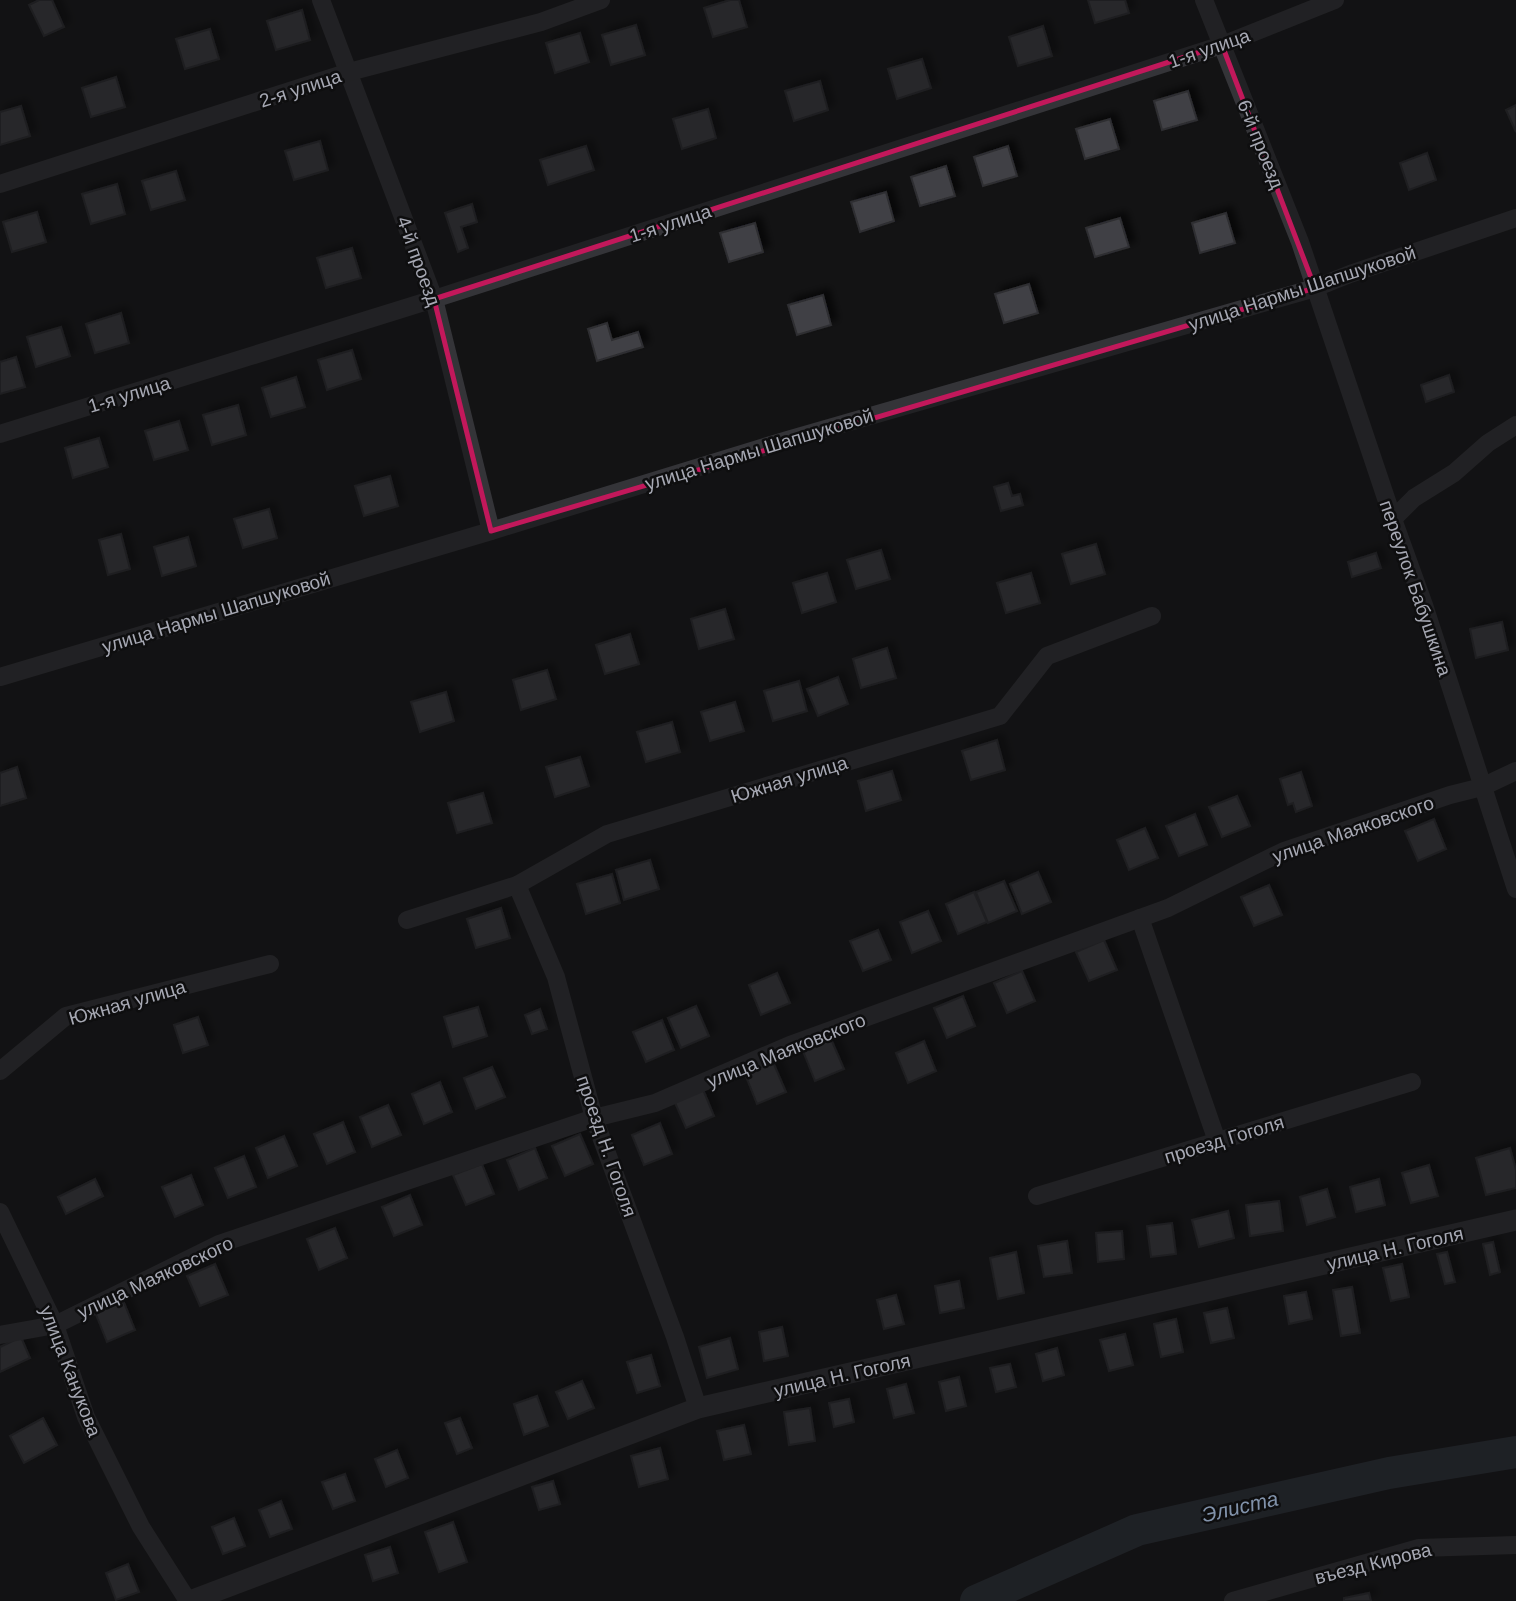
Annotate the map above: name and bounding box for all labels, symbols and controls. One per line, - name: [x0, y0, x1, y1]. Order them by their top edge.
- street label: 1-я улица: [1166, 25, 1253, 72]
- street label: 2-я улица: [257, 65, 344, 112]
- street label: 6-й проезд: [1233, 97, 1288, 192]
- street label: 1-я улица: [627, 200, 714, 247]
- street label: 4-й проезд: [393, 214, 444, 309]
- street label: улица Нармы Шапшуковой: [1186, 242, 1418, 335]
- street label: 1-я улица: [86, 372, 173, 417]
- street label: улица Нармы Шапшуковой: [643, 405, 876, 494]
- street label: переулок Бабушкина: [1376, 497, 1456, 679]
- street label: улица Нармы Шапшуковой: [100, 568, 333, 657]
- street label: Южная улица: [728, 752, 850, 807]
- street label: улица Маяковского: [1270, 792, 1437, 867]
- street label: Южная улица: [66, 976, 188, 1029]
- street label: улица Маяковского: [704, 1009, 868, 1092]
- street label: проезд Н. Гоголя: [572, 1073, 641, 1220]
- street label: проезд Гоголя: [1162, 1111, 1286, 1168]
- street label: улица Н. Гоголя: [1325, 1223, 1465, 1274]
- street label: улица Маяковского: [74, 1232, 236, 1323]
- street label: улица Канукова: [36, 1303, 105, 1440]
- street label: улица Н. Гоголя: [772, 1350, 912, 1401]
- water label: Элиста: [1200, 1487, 1280, 1526]
- street label: въезд Кирова: [1313, 1539, 1434, 1588]

